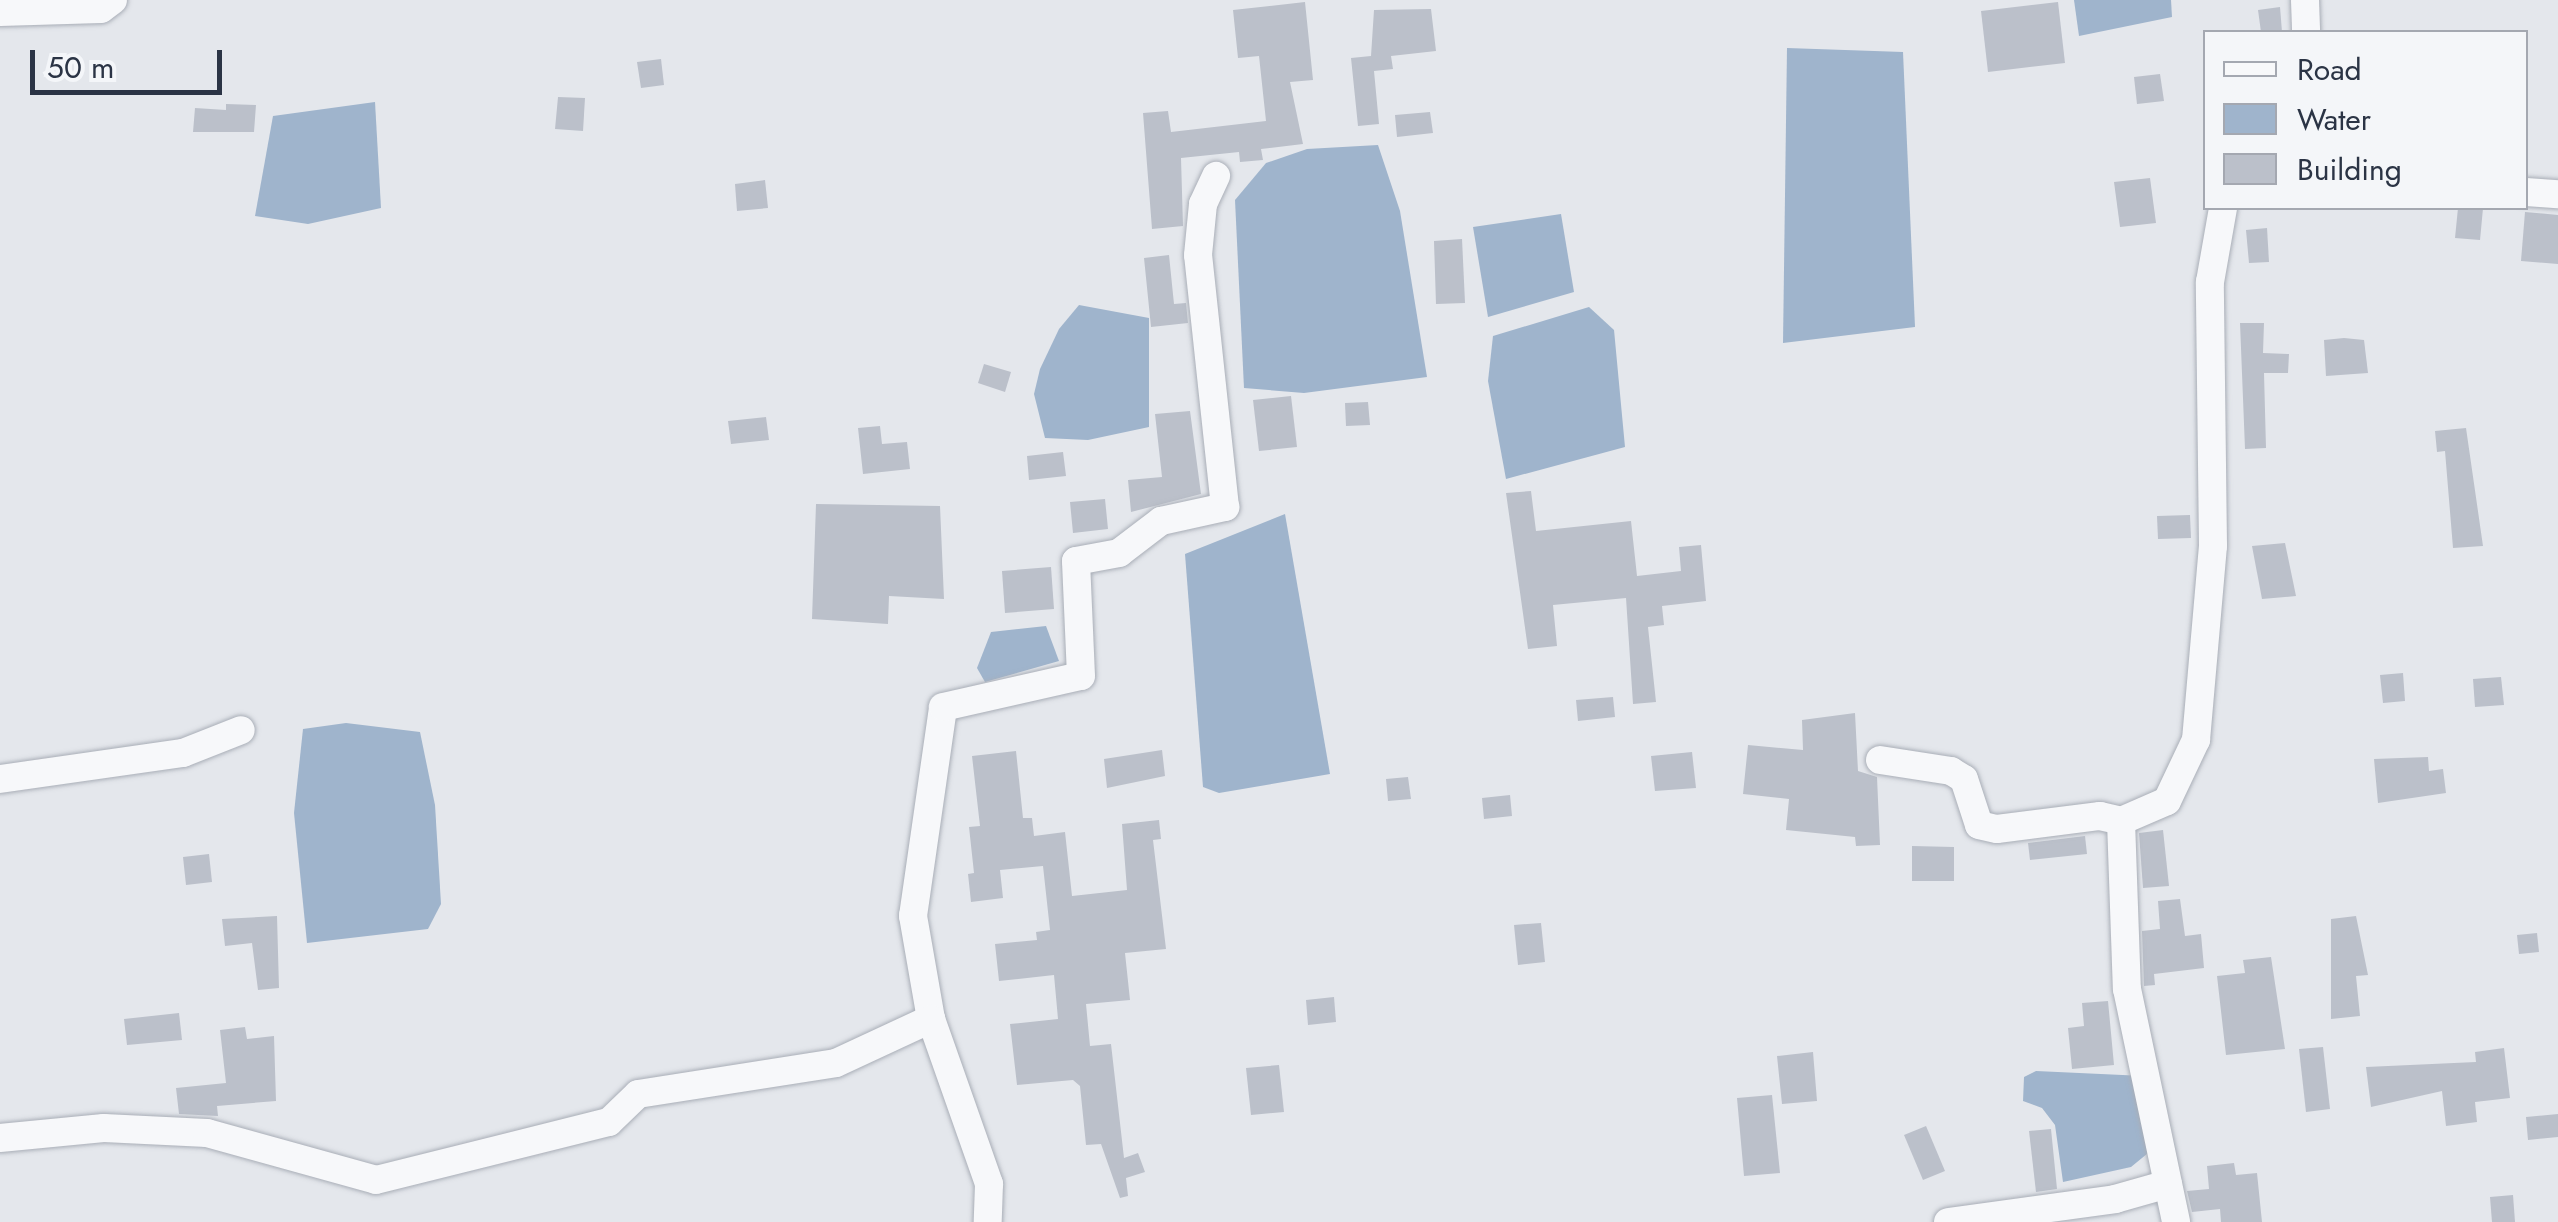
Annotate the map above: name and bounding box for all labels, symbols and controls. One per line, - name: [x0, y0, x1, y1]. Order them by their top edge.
- scale bar: [35, 30, 228, 92]
- legend: [2203, 30, 2528, 210]
- text: 50 m: [47, 46, 114, 89]
- text: Road: [2297, 48, 2362, 91]
- text: Water: [2297, 98, 2371, 141]
- text: Building: [2297, 148, 2402, 191]

